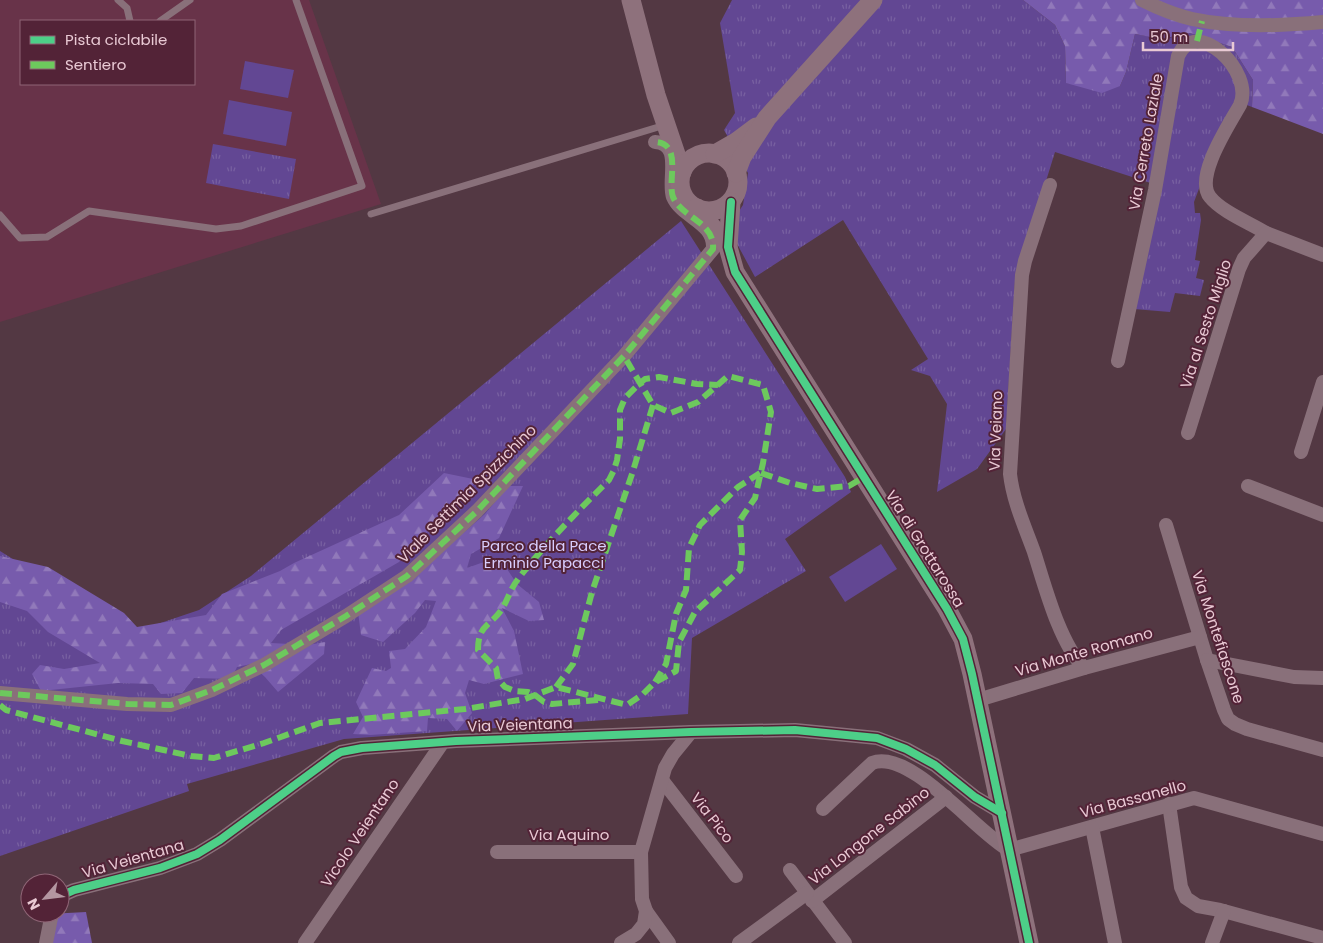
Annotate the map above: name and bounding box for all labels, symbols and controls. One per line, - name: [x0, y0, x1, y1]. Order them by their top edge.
- legend: [20, 20, 195, 85]
- scale bar: [1143, 20, 1233, 52]
- text: 50 m: [1150, 26, 1188, 47]
- text: Pista ciclabile: [65, 29, 167, 50]
- text: Sentiero: [65, 54, 126, 75]
- street label: Via Cerreto Laziale: [1123, 72, 1168, 212]
- street label: Via al Sesto Miglio: [1175, 257, 1236, 391]
- street label: Via Veiano: [984, 390, 1007, 472]
- street label: Viale Settimia Spizzichino: [393, 420, 541, 568]
- street label: Via di Grottarossa: [881, 486, 970, 611]
- park label: Parco della Pace Erminio Papacci: [481, 535, 607, 573]
- street label: Via Montefiascone: [1187, 567, 1250, 706]
- street label: Via Monte Romano: [1013, 622, 1155, 681]
- street label: Via Veientana: [467, 712, 573, 737]
- street label: Vicolo Veientano: [315, 774, 404, 891]
- street label: Via Bassanello: [1078, 774, 1188, 823]
- street label: Via Longone Sabino: [804, 782, 934, 890]
- street label: Via Pico: [686, 788, 739, 847]
- street label: Via Aquino: [529, 824, 609, 845]
- street label: Via Veientana: [79, 834, 186, 883]
- north arrow: [20, 873, 70, 923]
- text: N: [22, 895, 45, 913]

